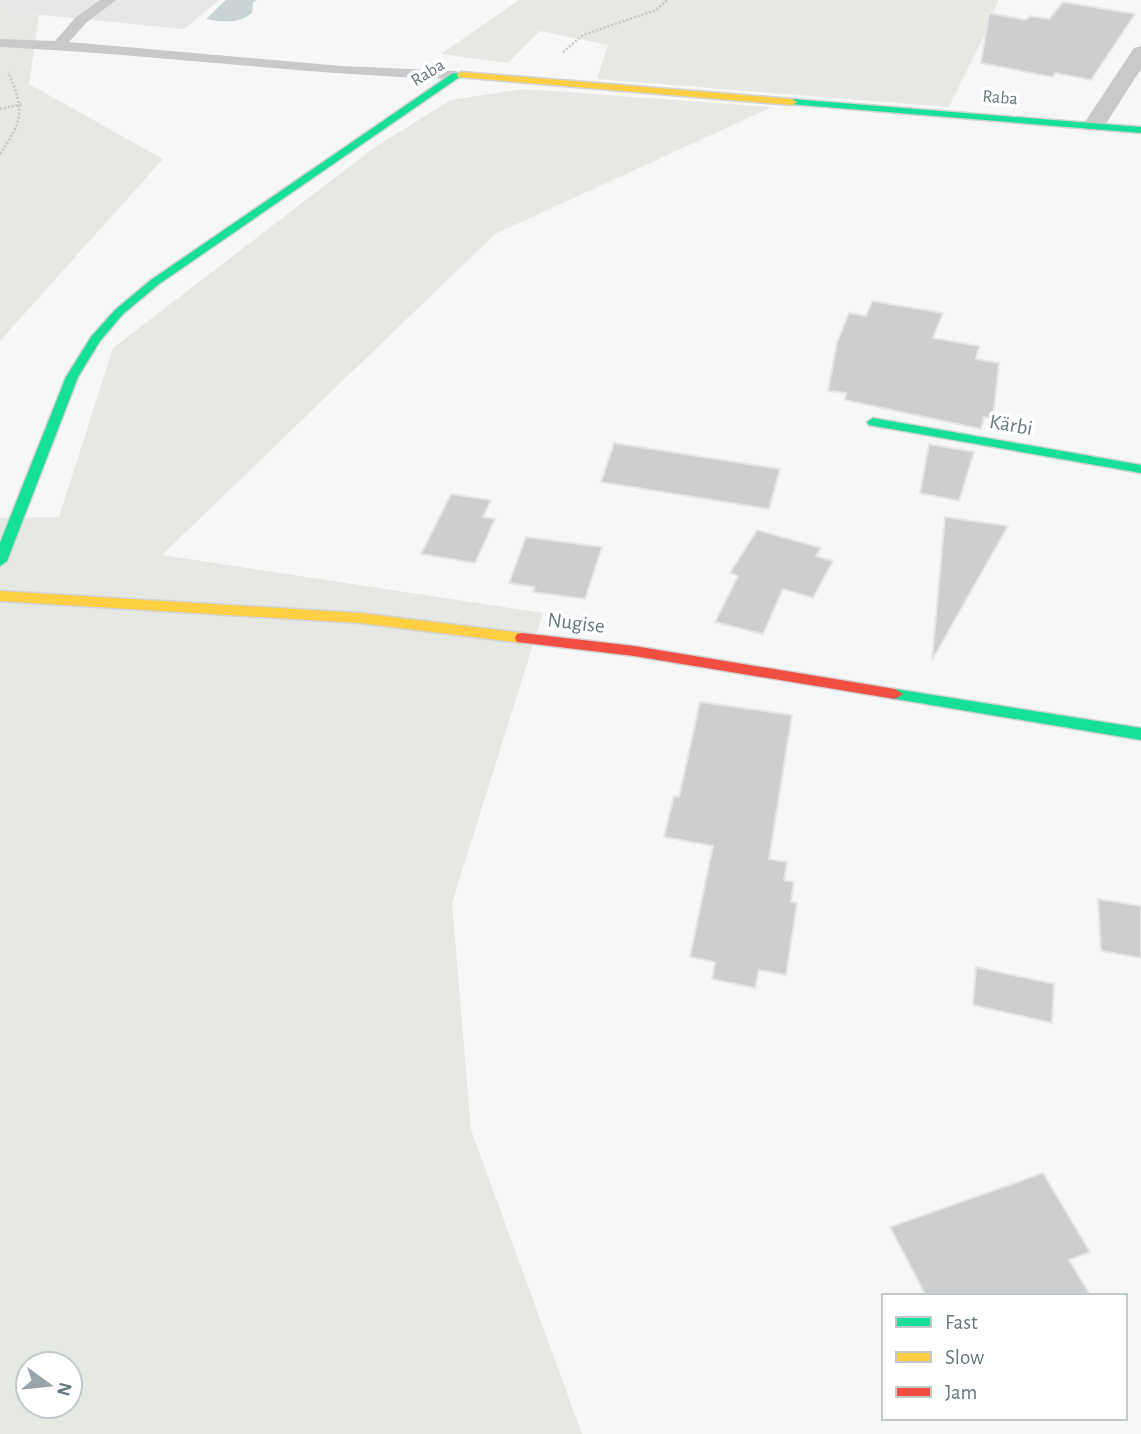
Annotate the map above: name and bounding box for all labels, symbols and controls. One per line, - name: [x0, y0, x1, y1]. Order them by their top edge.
- street label: Raba: [408, 56, 448, 90]
- street label: Raba: [982, 87, 1018, 109]
- street label: Kärbi: [988, 411, 1034, 439]
- street label: Nugise: [546, 609, 606, 637]
- legend: [882, 1294, 1127, 1420]
- text: Fast: [945, 1312, 978, 1333]
- text: Slow: [945, 1347, 984, 1368]
- north arrow: [14, 1350, 84, 1420]
- text: N: [53, 1380, 75, 1398]
- text: Jam: [945, 1382, 977, 1403]

